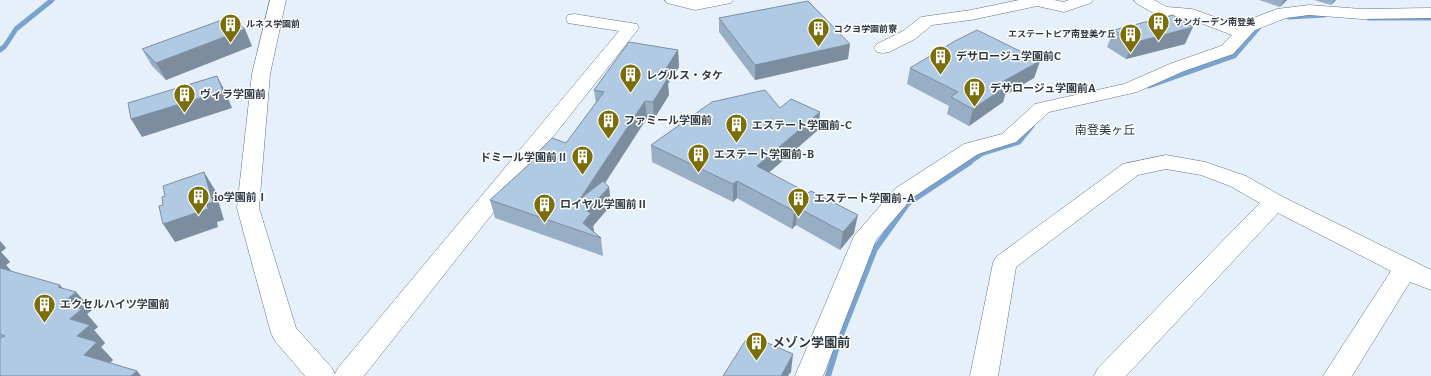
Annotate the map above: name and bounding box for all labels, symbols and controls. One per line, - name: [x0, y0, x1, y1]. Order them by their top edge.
- building icon: サンガーデン南登美: [1145, 9, 1171, 42]
- building icon: ルネス学園前: [217, 11, 243, 44]
- building icon: コクヨ学園前寮: [805, 16, 831, 49]
- place label: サンガーデン南登美: [1174, 16, 1256, 27]
- place label: ルネス学園前: [246, 19, 300, 29]
- building icon: エステートピア南登美ケ丘: [1118, 21, 1144, 54]
- place label: コクヨ学園前寮: [834, 24, 897, 34]
- place label: エステートピア南登美ケ丘: [1008, 29, 1116, 39]
- building icon: デサロージュ学園前C: [927, 43, 953, 76]
- place label: デサロージュ学園前C: [956, 50, 1061, 63]
- building icon: レグルス・タケ: [618, 62, 644, 95]
- place label: レグルス・タケ: [646, 69, 723, 82]
- building icon: デサロージュ学園前A: [962, 75, 988, 108]
- building icon: ヴィラ学園前: [172, 81, 198, 114]
- place label: デサロージュ学園前A: [990, 82, 1096, 95]
- place label: ヴィラ学園前: [200, 88, 266, 101]
- building icon: ファミール学園前: [595, 107, 621, 140]
- building icon: エステート学園前-C: [724, 112, 750, 145]
- place label: ファミール学園前: [624, 114, 712, 127]
- place label: エステート学園前-C: [752, 119, 852, 132]
- district label: 南登美ヶ丘: [1075, 123, 1135, 137]
- building icon: エステート学園前-B: [686, 141, 712, 174]
- building icon: ドミール学園前Ⅱ: [570, 144, 596, 177]
- place label: エステート学園前-B: [714, 148, 814, 161]
- place label: ドミール学園前Ⅱ: [480, 151, 568, 164]
- building icon: io学園前Ⅰ: [185, 184, 211, 217]
- building icon: エステート学園前-A: [786, 185, 812, 218]
- place label: io学園前Ⅰ: [214, 191, 268, 204]
- building icon: ロイヤル学園前Ⅱ: [531, 191, 557, 224]
- place label: エステート学園前-A: [814, 192, 915, 205]
- place label: ロイヤル学園前Ⅱ: [560, 198, 648, 211]
- building icon: エクセルハイツ学園前: [31, 291, 57, 324]
- place label: エクセルハイツ学園前: [60, 298, 170, 311]
- building icon: メゾン学園前: [743, 329, 769, 362]
- place label: メゾン学園前: [772, 335, 850, 350]

